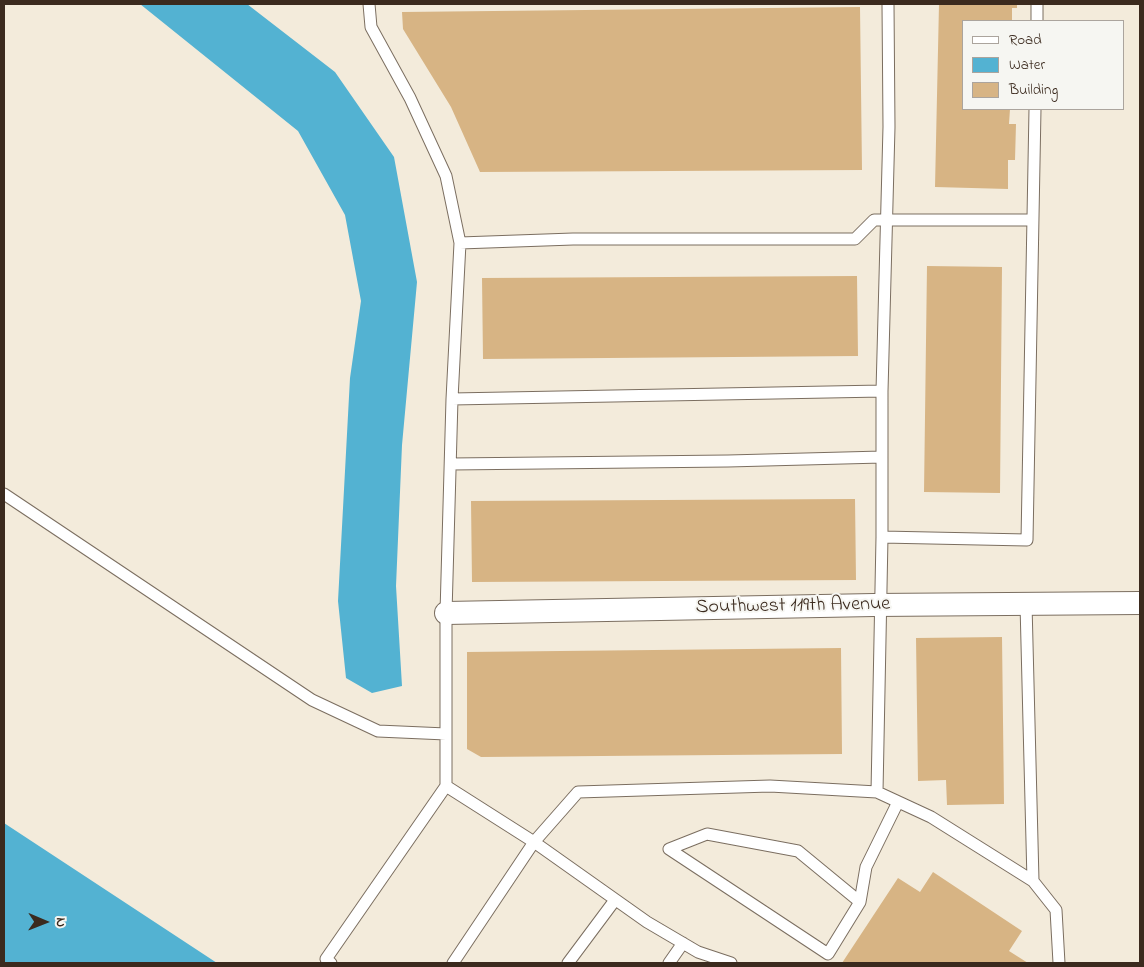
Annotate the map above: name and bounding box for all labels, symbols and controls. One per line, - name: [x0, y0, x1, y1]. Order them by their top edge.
- legend: [962, 20, 1124, 110]
- text: Road: [1009, 29, 1042, 51]
- text: Water: [1009, 54, 1045, 76]
- text: Building: [1009, 79, 1058, 101]
- street label: Southwest 119th Avenue: [696, 593, 890, 621]
- north arrow: [20, 897, 70, 947]
- text: N: [50, 917, 71, 927]

